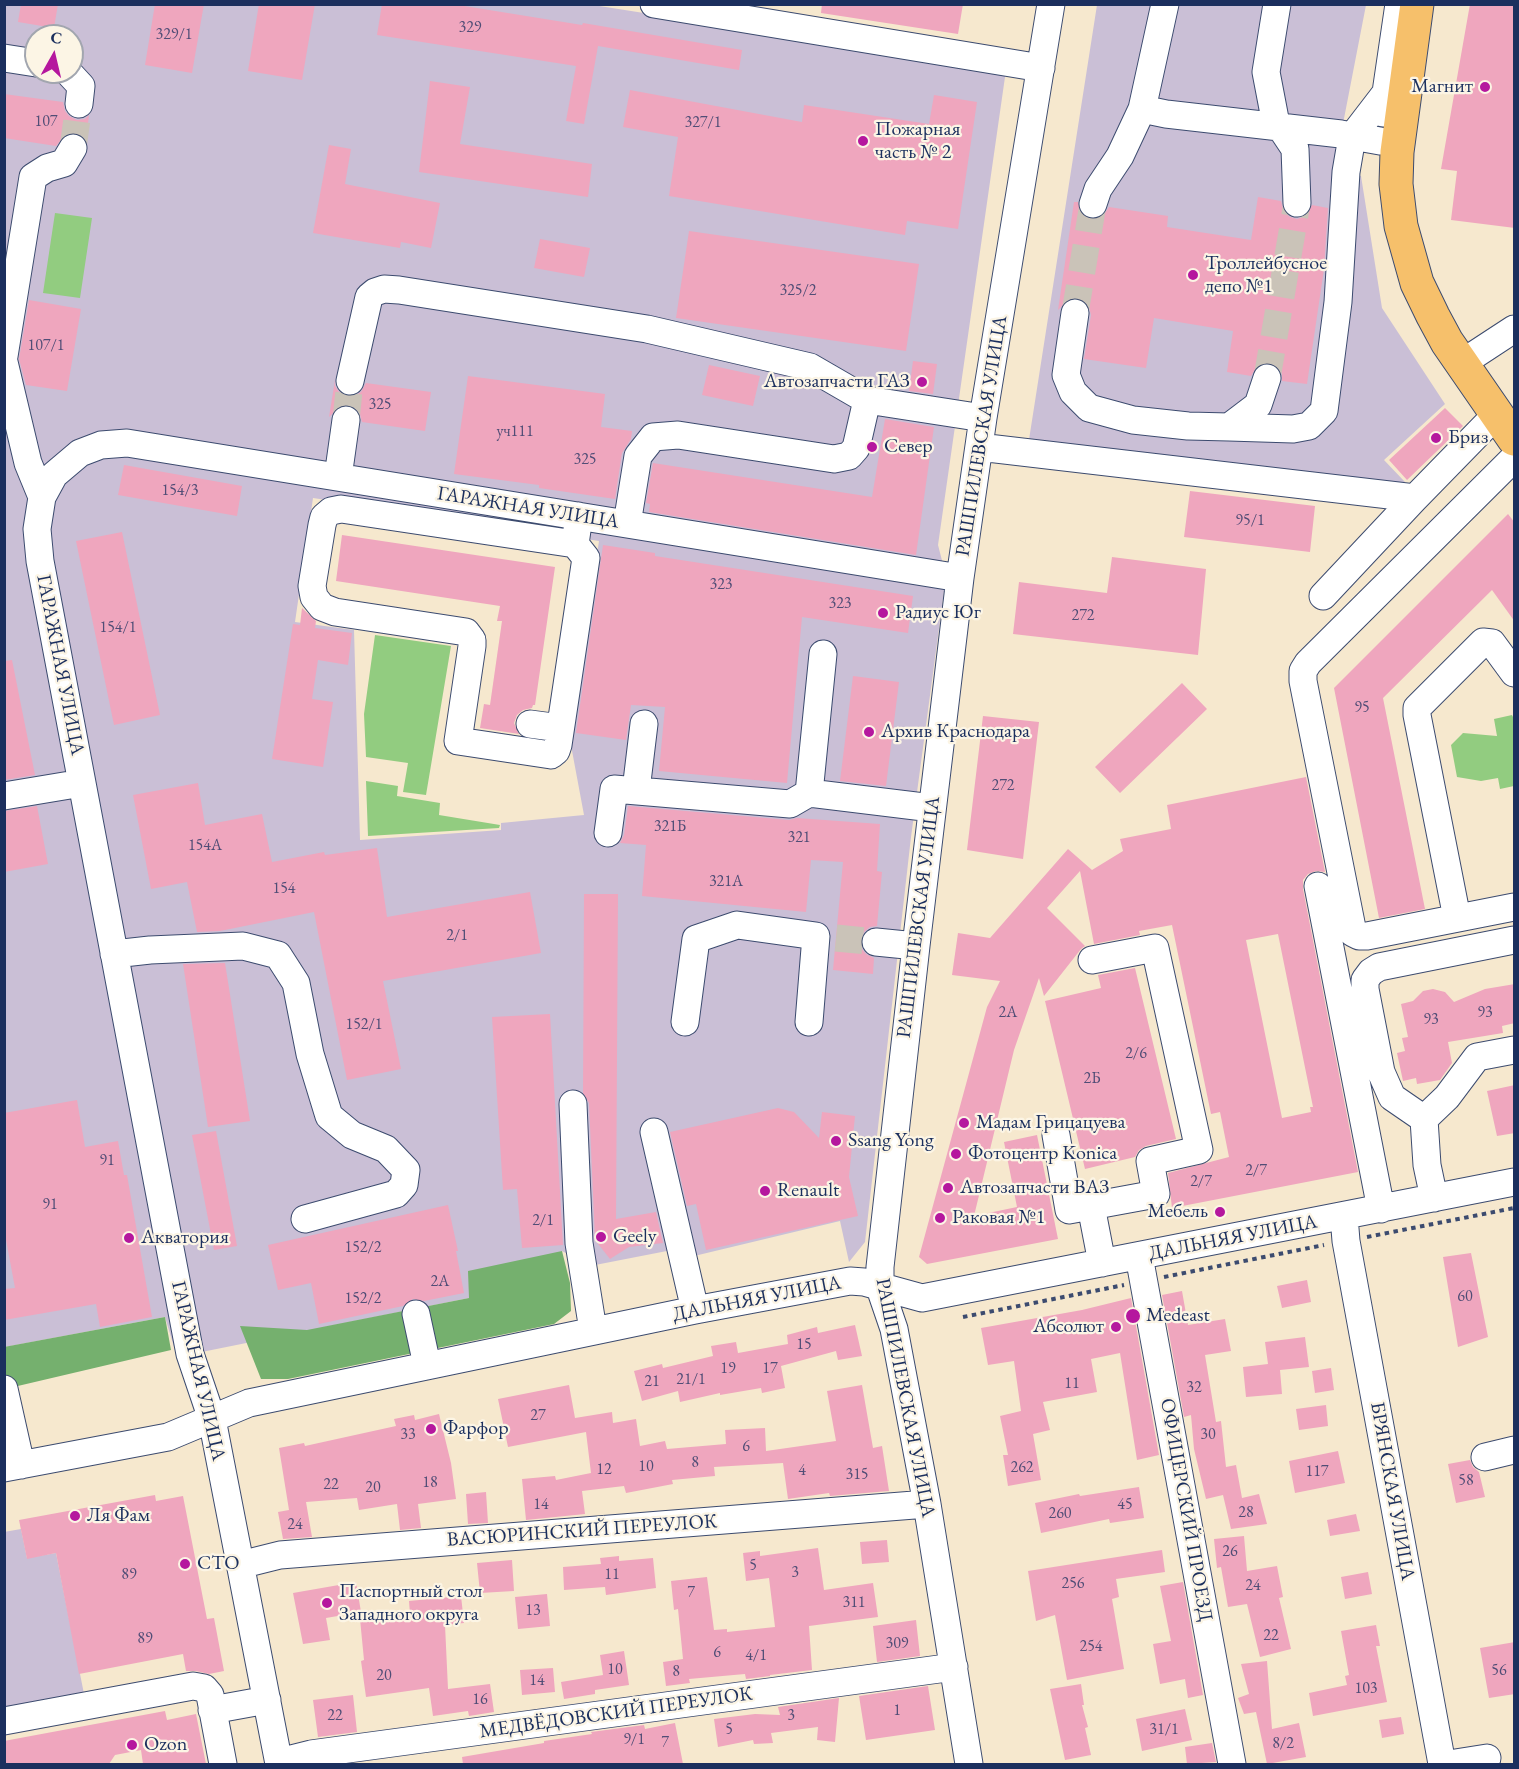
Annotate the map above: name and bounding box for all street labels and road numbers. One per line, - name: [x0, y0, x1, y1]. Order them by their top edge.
- street label: РАШПИЛЕВСКАЯ УЛИЦА: [951, 314, 1013, 558]
- street label: ГАРАЖНАЯ УЛИЦА: [435, 482, 621, 534]
- street label: ГАРАЖНАЯ УЛИЦА: [31, 573, 89, 757]
- street label: РАШПИЛЕВСКАЯ УЛИЦА: [892, 795, 946, 1039]
- street label: ДАЛЬНЯЯ УЛИЦА: [1147, 1210, 1319, 1266]
- street label: ДАЛЬНЯЯ УЛИЦА: [671, 1271, 843, 1327]
- street label: РАШПИЛЕВСКАЯ УЛИЦА: [870, 1276, 940, 1520]
- street label: ГАРАЖНАЯ УЛИЦА: [166, 1279, 230, 1463]
- street label: ОФИЦЕРСКИЙ ПРОЕЗД: [1155, 1397, 1217, 1623]
- street label: БРЯНСКАЯ УЛИЦА: [1364, 1400, 1420, 1582]
- street label: ВАСЮРИНСКИЙ ПЕРЕУЛОК: [446, 1510, 718, 1552]
- street label: МЕДВЁДОВСКИЙ ПЕРЕУЛОК: [478, 1682, 754, 1744]

